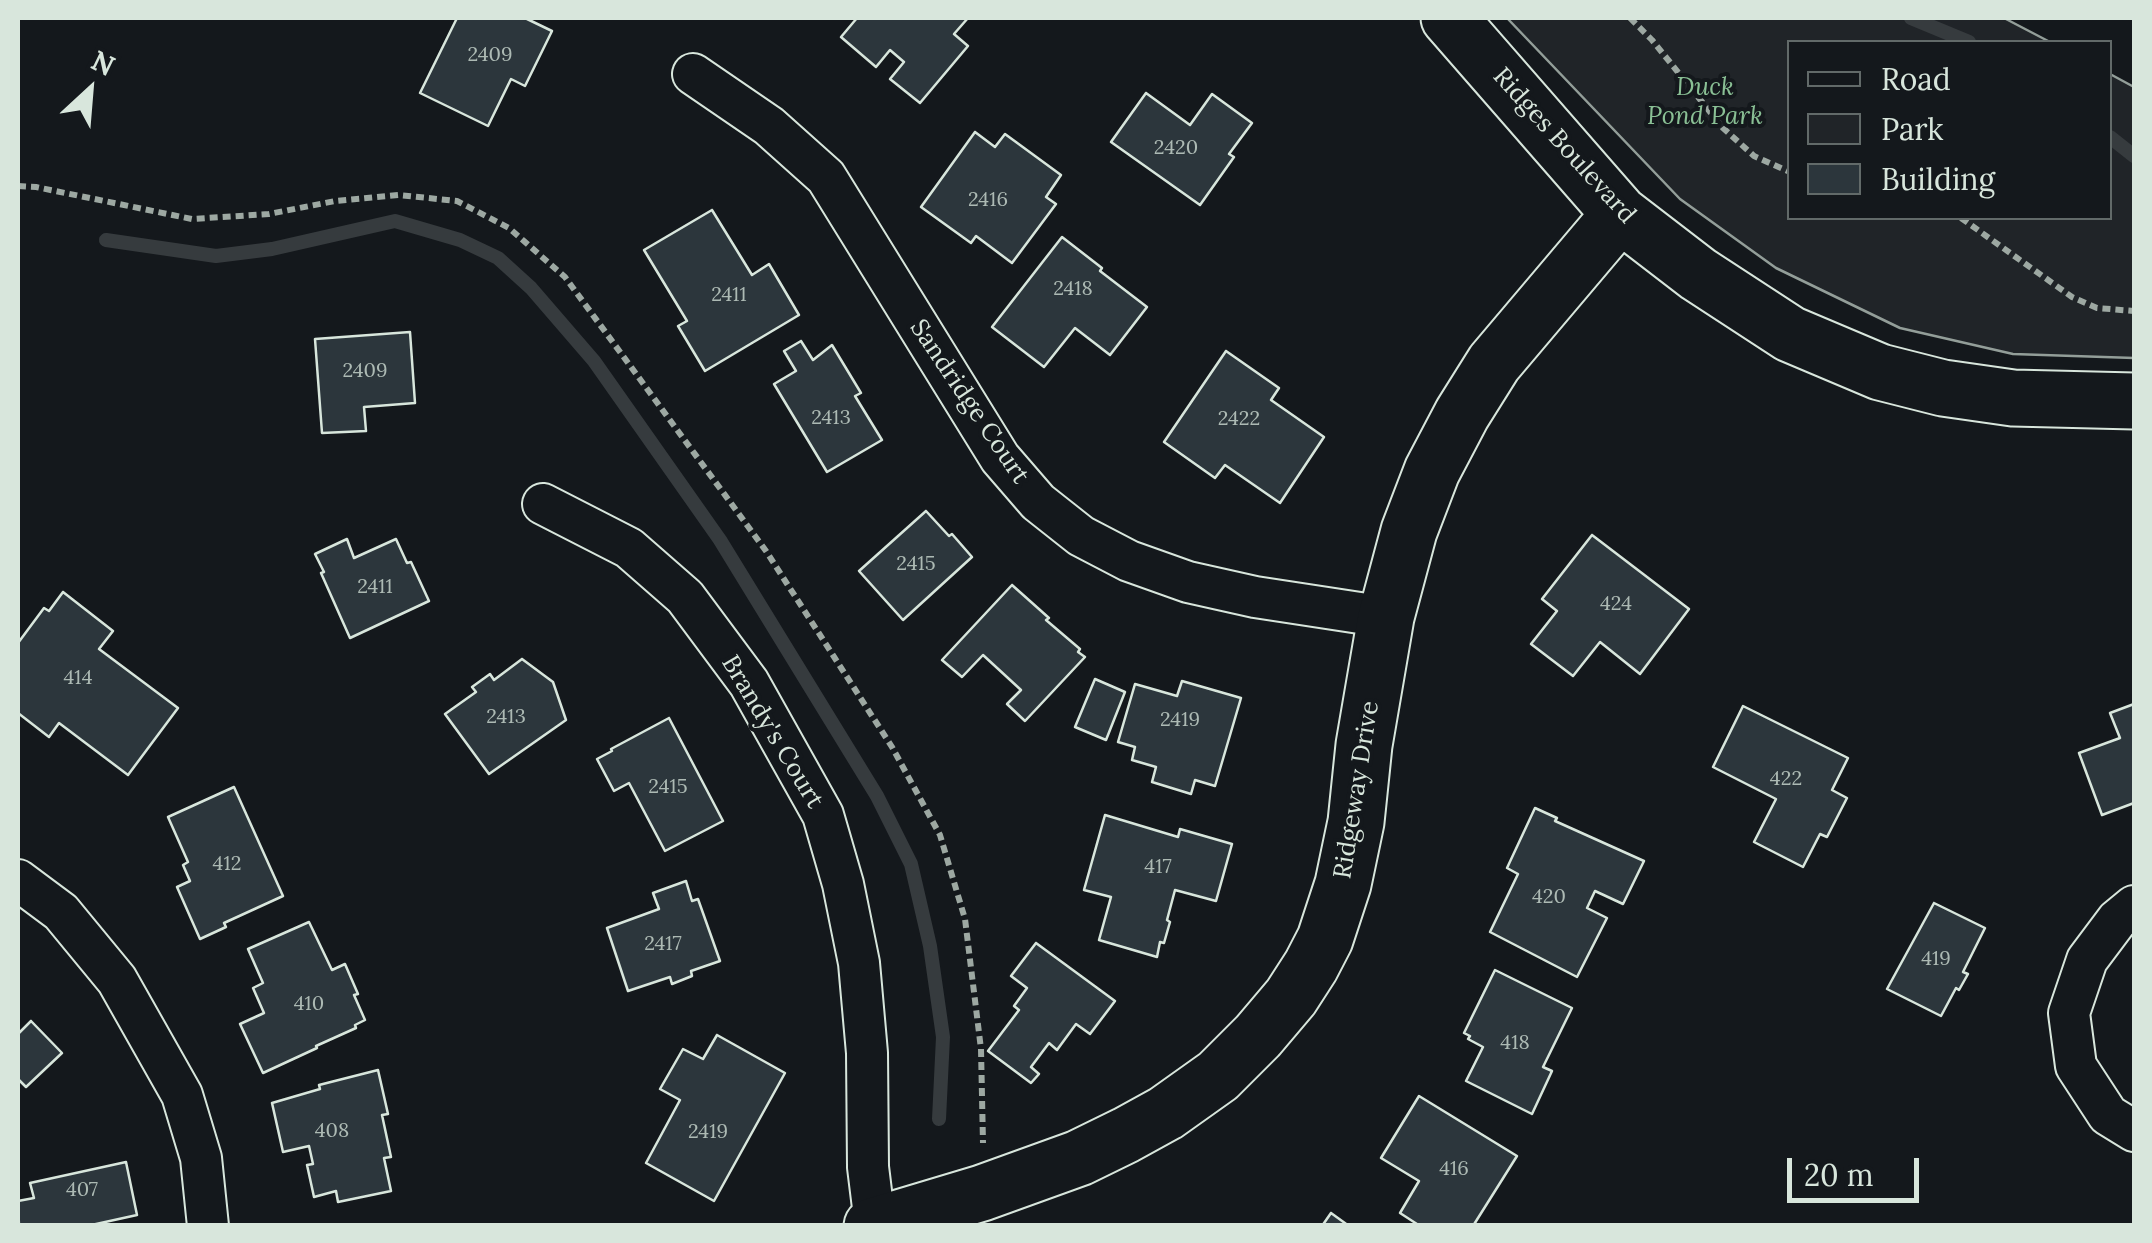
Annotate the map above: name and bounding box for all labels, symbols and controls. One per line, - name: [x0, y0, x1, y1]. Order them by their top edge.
- north arrow: [40, 40, 140, 140]
- legend: [1787, 40, 2112, 220]
- text: N: [86, 42, 121, 84]
- house number: 2409: [467, 43, 513, 67]
- text: Road: [1881, 60, 1951, 98]
- street label: Ridges Boulevard: [1486, 62, 1642, 230]
- park label: Duck Pond Park: [1647, 73, 1763, 132]
- text: Park: [1881, 110, 1943, 148]
- house number: 2420: [1154, 136, 1198, 160]
- text: Building: [1881, 160, 1995, 198]
- house number: 2416: [968, 188, 1008, 212]
- house number: 2418: [1053, 277, 1093, 301]
- house number: 2411: [711, 283, 747, 307]
- street label: Sandridge Court: [903, 314, 1035, 490]
- house number: 2409: [342, 359, 388, 383]
- house number: 2413: [811, 406, 851, 430]
- house number: 2422: [1218, 407, 1260, 431]
- house number: 2415: [896, 552, 936, 576]
- house number: 2411: [357, 575, 393, 599]
- house number: 424: [1600, 592, 1632, 616]
- street label: Brandy's Court: [715, 650, 829, 814]
- house number: 414: [64, 666, 92, 690]
- street label: Ridgeway Drive: [1328, 699, 1386, 881]
- house number: 2413: [486, 705, 526, 729]
- house number: 2419: [1160, 708, 1200, 732]
- house number: 422: [1770, 767, 1802, 791]
- house number: 2415: [648, 775, 688, 799]
- house number: 412: [213, 852, 241, 876]
- house number: 417: [1144, 855, 1172, 879]
- house number: 420: [1532, 885, 1566, 909]
- house number: 2417: [644, 932, 682, 956]
- house number: 419: [1921, 947, 1951, 971]
- house number: 410: [294, 992, 324, 1016]
- house number: 418: [1500, 1031, 1530, 1055]
- house number: 408: [315, 1119, 349, 1143]
- house number: 2419: [688, 1120, 728, 1144]
- scale bar: [1792, 1138, 1924, 1200]
- text: 20 m: [1804, 1156, 1873, 1194]
- house number: 416: [1439, 1157, 1469, 1181]
- house number: 407: [66, 1178, 98, 1202]

